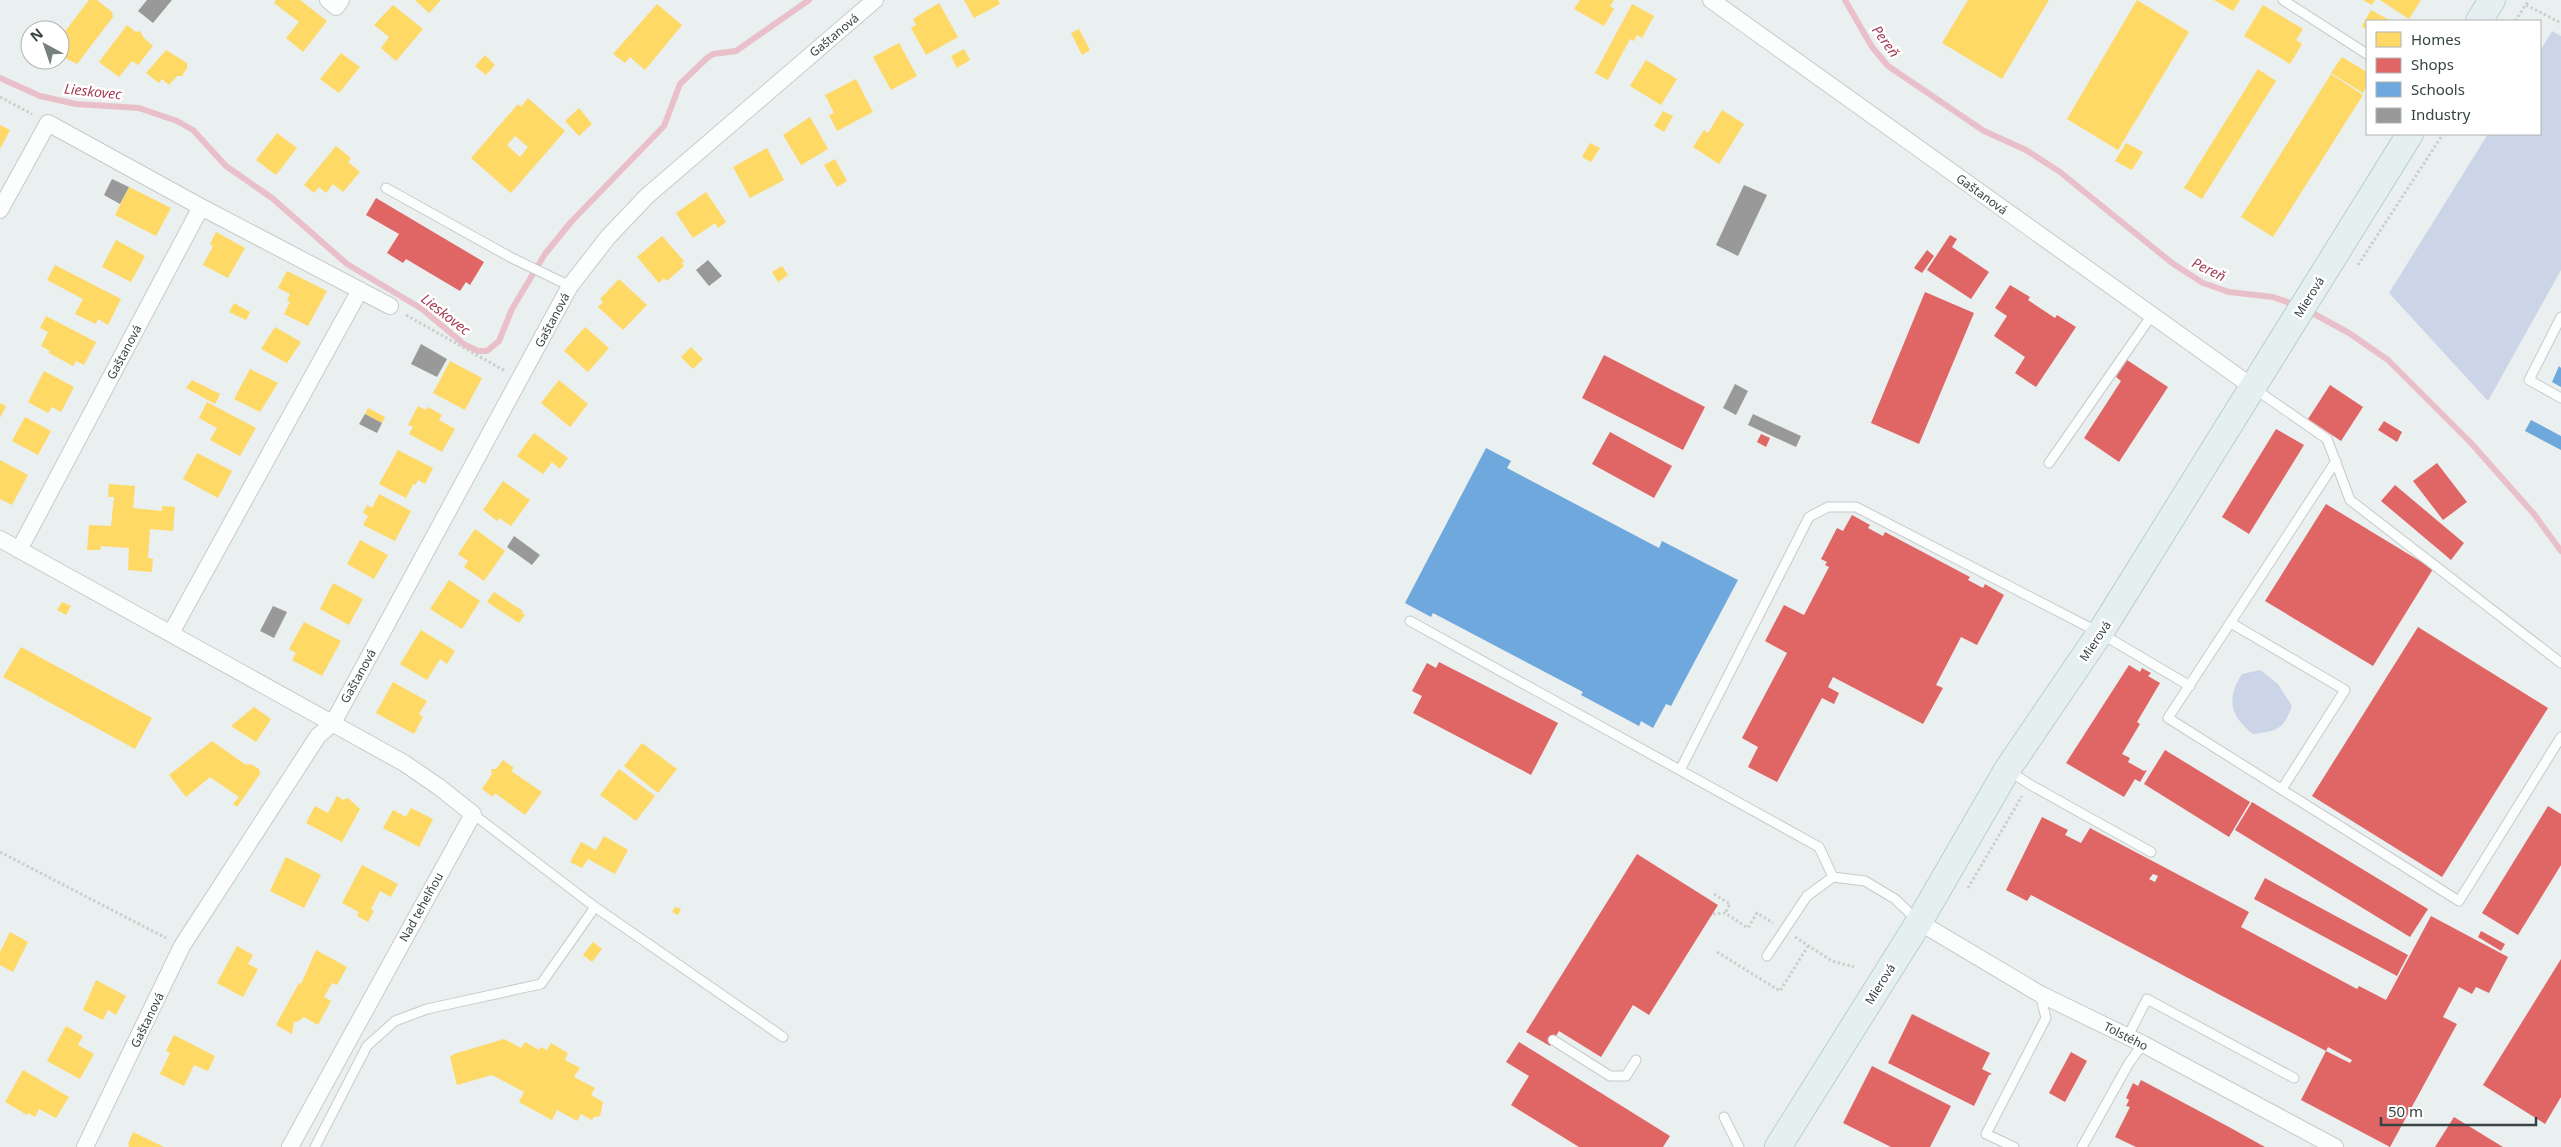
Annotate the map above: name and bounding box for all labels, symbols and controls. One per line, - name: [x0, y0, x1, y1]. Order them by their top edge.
- street label: Gaštanová: [806, 9, 862, 61]
- north arrow: [20, 20, 70, 70]
- legend: [2366, 20, 2541, 135]
- water label: Pereň: [1868, 21, 1904, 61]
- text: N: [26, 24, 47, 46]
- text: Homes: [2411, 29, 2461, 49]
- text: Shops: [2411, 54, 2454, 74]
- water label: Lieskovec: [63, 79, 123, 104]
- text: Schools: [2411, 79, 2465, 99]
- text: Industry: [2411, 104, 2471, 124]
- street label: Gaštanová: [1953, 170, 2011, 218]
- water label: Pereň: [2189, 253, 2229, 285]
- street label: Mierová: [2290, 273, 2328, 321]
- water label: Lieskovec: [418, 289, 475, 340]
- street label: Gaštanová: [531, 290, 573, 350]
- street label: Gaštanová: [103, 322, 145, 382]
- street label: Mierová: [2075, 617, 2115, 665]
- street label: Gaštanová: [336, 646, 380, 706]
- street label: Nad tehelňou: [395, 869, 447, 945]
- street label: Mierová: [1861, 960, 1899, 1008]
- street label: Gaštanová: [126, 990, 168, 1050]
- street label: Tolstého: [2101, 1018, 2151, 1054]
- scale bar: [2381, 1094, 2536, 1126]
- text: 50 m: [2388, 1101, 2423, 1121]

